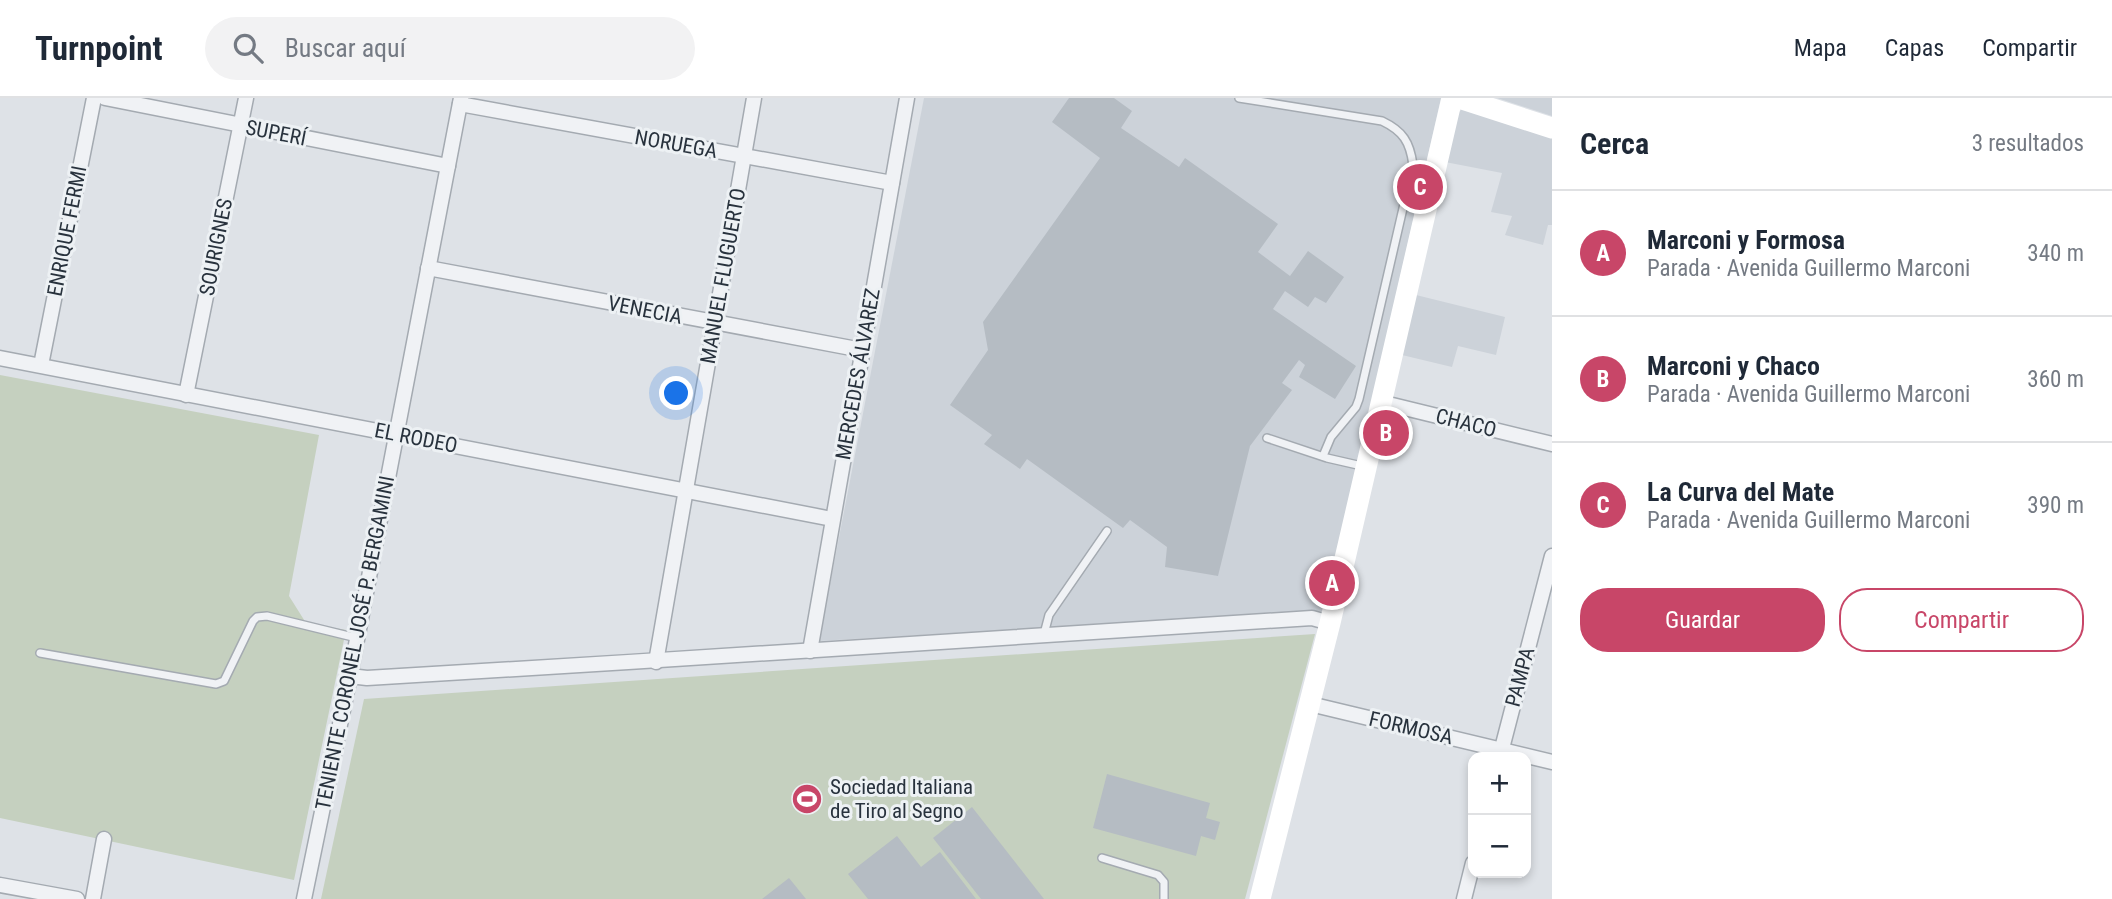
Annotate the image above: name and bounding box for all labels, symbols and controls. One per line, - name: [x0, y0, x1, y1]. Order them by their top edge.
- search box: [205, 17, 695, 80]
- text: Turnpoint: [35, 29, 163, 68]
- icon: search: [229, 29, 267, 67]
- text: Buscar aquí: [285, 33, 406, 63]
- text: Mapa: [1794, 34, 1847, 62]
- text: Capas: [1885, 34, 1944, 62]
- text: Compartir: [1982, 34, 2077, 62]
- street label: SUPERÍ: [244, 115, 309, 151]
- street label: NORUEGA: [633, 125, 719, 163]
- text: Cerca: [1580, 126, 1649, 161]
- text: 3 resultados: [1972, 130, 2084, 157]
- pin: C: [1397, 161, 1443, 213]
- street label: ENRIQUE FERMI: [43, 164, 91, 298]
- street label: MANUEL FLUGUERTO: [696, 186, 750, 366]
- street label: SOURIGNES: [195, 196, 237, 298]
- text: Marconi y Formosa: [1647, 225, 1845, 255]
- text: A: [1596, 240, 1610, 267]
- text: 340 m: [2027, 240, 2084, 267]
- text: Parada · Avenida Guillermo Marconi: [1647, 255, 1970, 282]
- street label: MERCEDES ÁLVAREZ: [831, 286, 885, 462]
- street label: VENECIA: [606, 291, 684, 329]
- text: Marconi y Chaco: [1647, 351, 1820, 381]
- text: B: [1597, 366, 1609, 393]
- text: 360 m: [2027, 366, 2084, 393]
- your location: [659, 376, 693, 410]
- text: Parada · Avenida Guillermo Marconi: [1647, 381, 1970, 408]
- street label: CHACO: [1433, 404, 1499, 442]
- pin: B: [1363, 407, 1409, 459]
- street label: EL RODEO: [372, 418, 460, 458]
- street label: TENIENTE CORONEL JOSÉ P. BERGAMINI: [311, 474, 399, 812]
- text: La Curva del Mate: [1647, 477, 1834, 507]
- text: C: [1596, 492, 1610, 519]
- text: 390 m: [2027, 492, 2084, 519]
- text: Parada · Avenida Guillermo Marconi: [1647, 507, 1970, 534]
- pin: A: [1309, 557, 1355, 609]
- button: Guardar: [1580, 588, 1825, 652]
- button: Compartir: [1839, 588, 2084, 652]
- street label: PAMPA: [1501, 645, 1539, 709]
- street label: FORMOSA: [1367, 707, 1455, 749]
- map controls: [1468, 752, 1531, 878]
- button: +: [1468, 752, 1531, 815]
- place label: Sociedad Italiana de Tiro al Segno: [830, 775, 973, 823]
- sports icon: Sociedad Italiana de Tiro al Segno: [790, 782, 824, 816]
- button: −: [1468, 815, 1531, 878]

